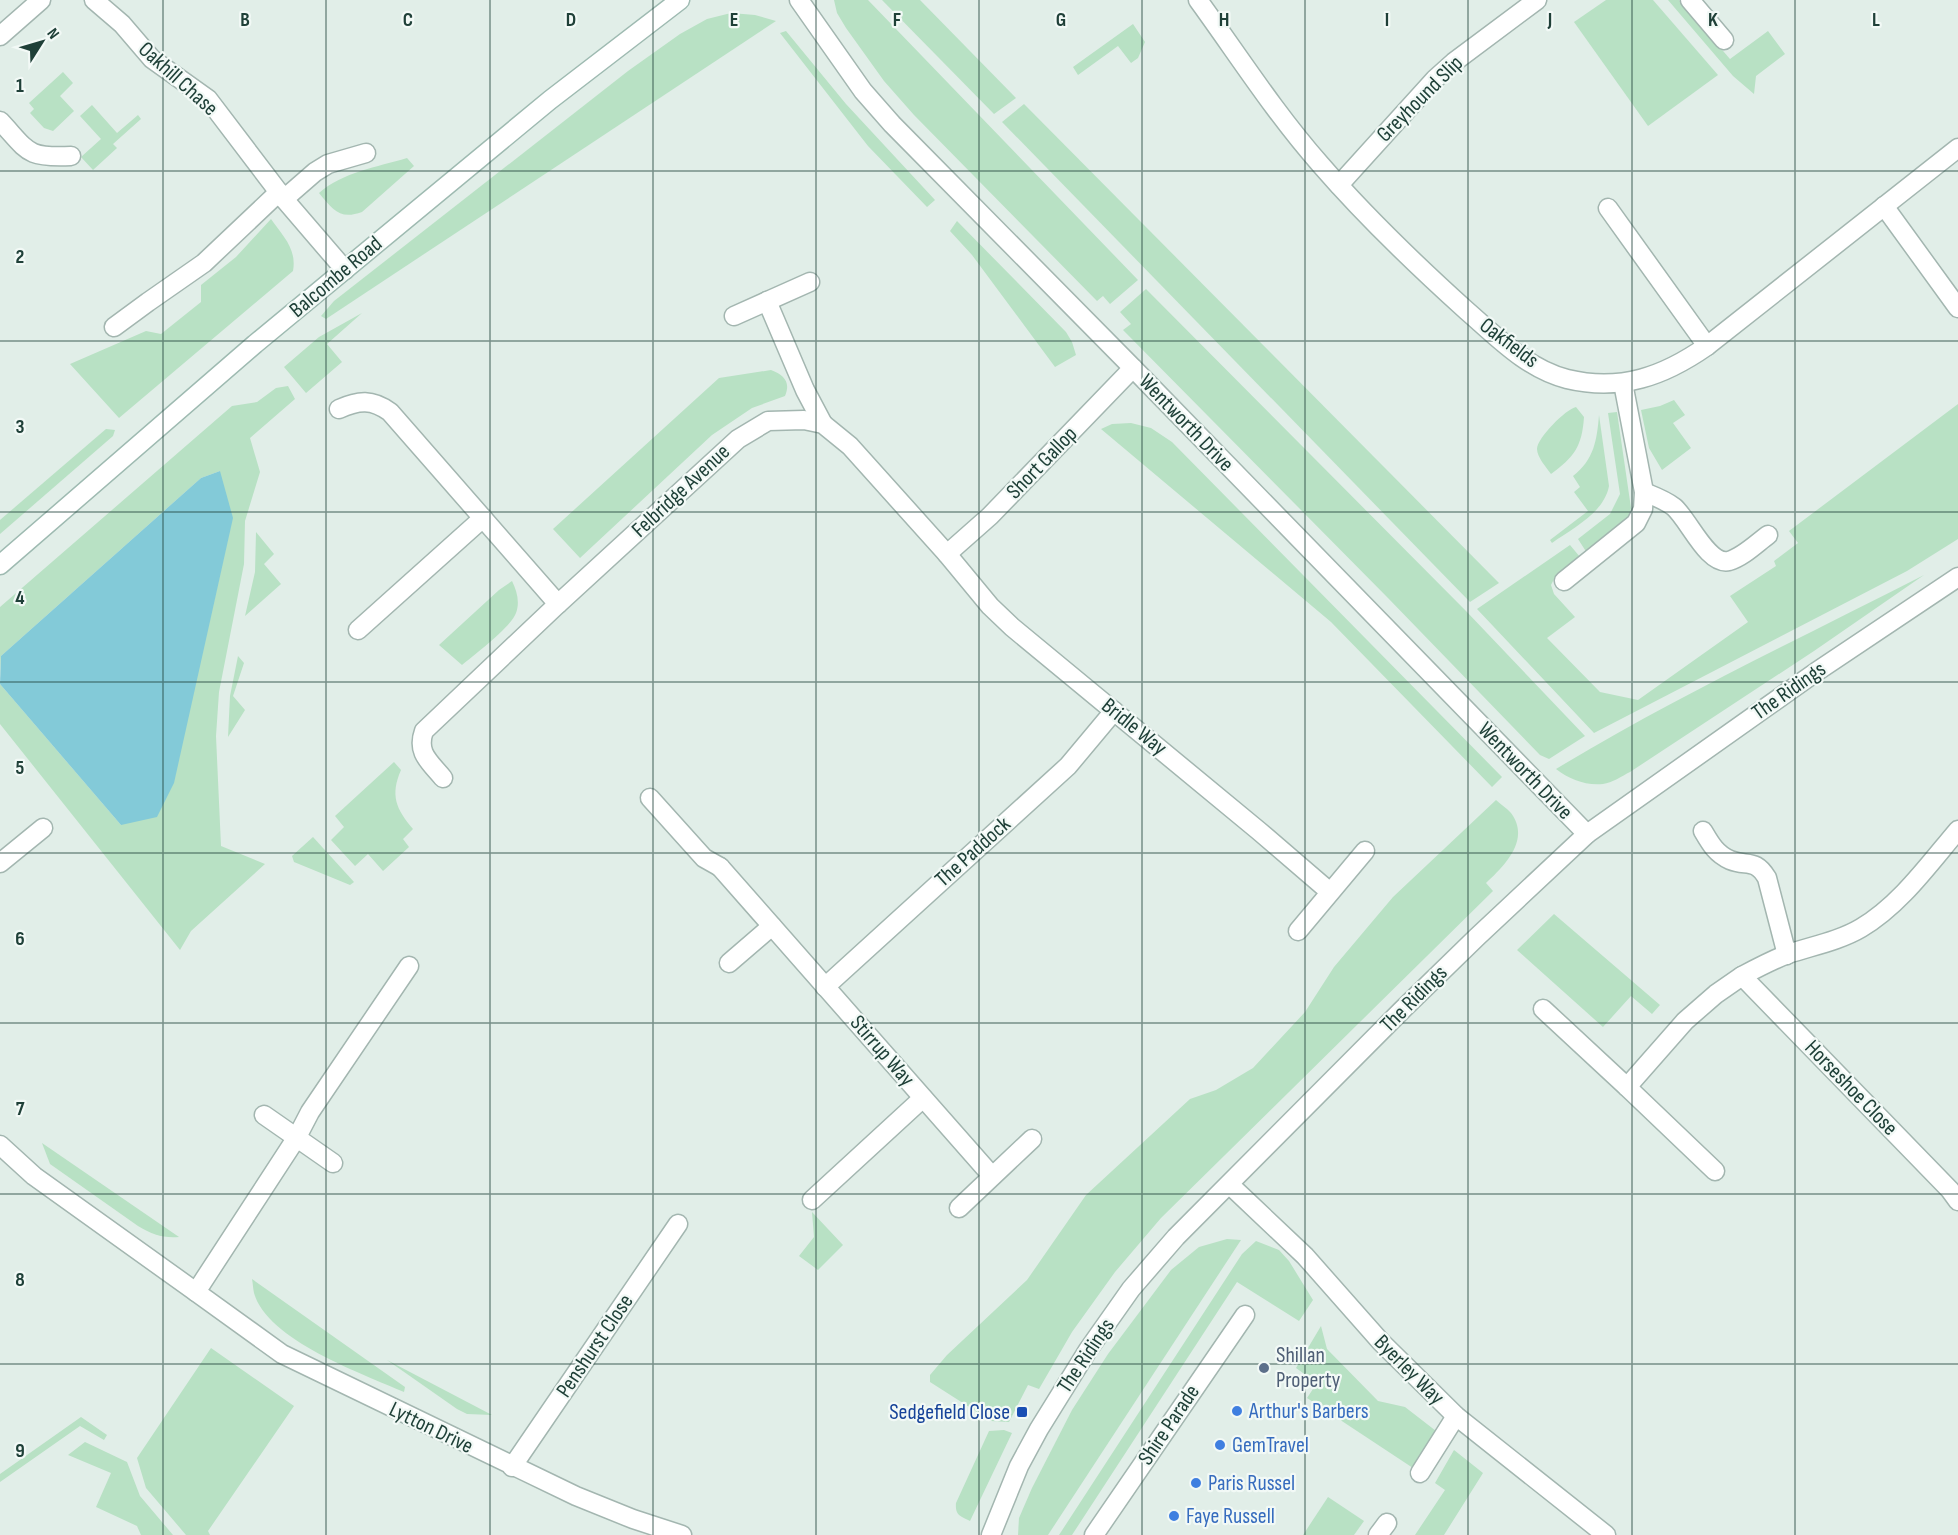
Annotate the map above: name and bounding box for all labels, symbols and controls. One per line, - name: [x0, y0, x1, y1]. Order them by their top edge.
- text: B: [240, 8, 250, 32]
- text: C: [403, 8, 413, 32]
- text: D: [566, 8, 576, 32]
- text: E: [730, 8, 738, 32]
- text: F: [893, 8, 901, 32]
- text: G: [1056, 8, 1066, 32]
- text: H: [1219, 8, 1229, 32]
- text: I: [1385, 8, 1389, 32]
- text: J: [1547, 8, 1552, 32]
- text: K: [1708, 8, 1718, 32]
- text: L: [1872, 8, 1880, 32]
- north arrow: [12, 12, 72, 72]
- text: N: [43, 25, 63, 43]
- street label: Oakhill Chase: [133, 36, 223, 122]
- street label: Greyhound Slip: [1371, 50, 1469, 148]
- text: 1: [16, 74, 24, 98]
- street label: Balcombe Road: [284, 230, 388, 324]
- text: 2: [16, 245, 24, 269]
- street label: Oakfields: [1474, 312, 1544, 374]
- street label: Wentworth Drive: [1133, 369, 1239, 477]
- text: 3: [16, 415, 25, 439]
- street label: Short Gallop: [1001, 421, 1083, 505]
- street label: Felbridge Avenue: [626, 439, 736, 543]
- text: 4: [15, 586, 25, 610]
- street label: The Ridings: [1747, 656, 1831, 726]
- street label: Bridle Way: [1096, 692, 1173, 762]
- street label: Wentworth Drive: [1472, 717, 1578, 825]
- text: 5: [16, 756, 25, 780]
- street label: The Paddock: [930, 811, 1017, 893]
- text: 6: [15, 927, 25, 951]
- street label: The Ridings: [1375, 960, 1453, 1038]
- street label: Stirrup Way: [844, 1010, 920, 1092]
- street label: Horseshoe Close: [1799, 1035, 1903, 1141]
- text: 7: [16, 1097, 25, 1121]
- text: 8: [15, 1268, 25, 1292]
- street label: Penshurst Close: [551, 1289, 639, 1403]
- street label: The Ridings: [1051, 1314, 1121, 1398]
- street label: Byerley Way: [1368, 1329, 1450, 1411]
- place label: Shillan Property: [1276, 1342, 1341, 1394]
- marker: Shillan Property: [1257, 1361, 1271, 1375]
- street label: Shire Parade: [1132, 1380, 1206, 1470]
- street label: Lytton Drive: [385, 1396, 477, 1460]
- place label: Arthur's Barbers: [1248, 1398, 1369, 1425]
- place label: Sedgefield Close: [889, 1399, 1010, 1426]
- marker: Arthur's Barbers: [1230, 1404, 1244, 1418]
- marker: Sedgefield Close: [1015, 1405, 1029, 1419]
- place label: GemTravel: [1232, 1432, 1309, 1459]
- marker: GemTravel: [1213, 1438, 1227, 1452]
- text: 9: [15, 1439, 25, 1463]
- place label: Paris Russel: [1208, 1470, 1295, 1497]
- marker: Paris Russel: [1189, 1476, 1203, 1490]
- place label: Faye Russell: [1186, 1503, 1275, 1530]
- marker: Faye Russell: [1167, 1509, 1181, 1523]

